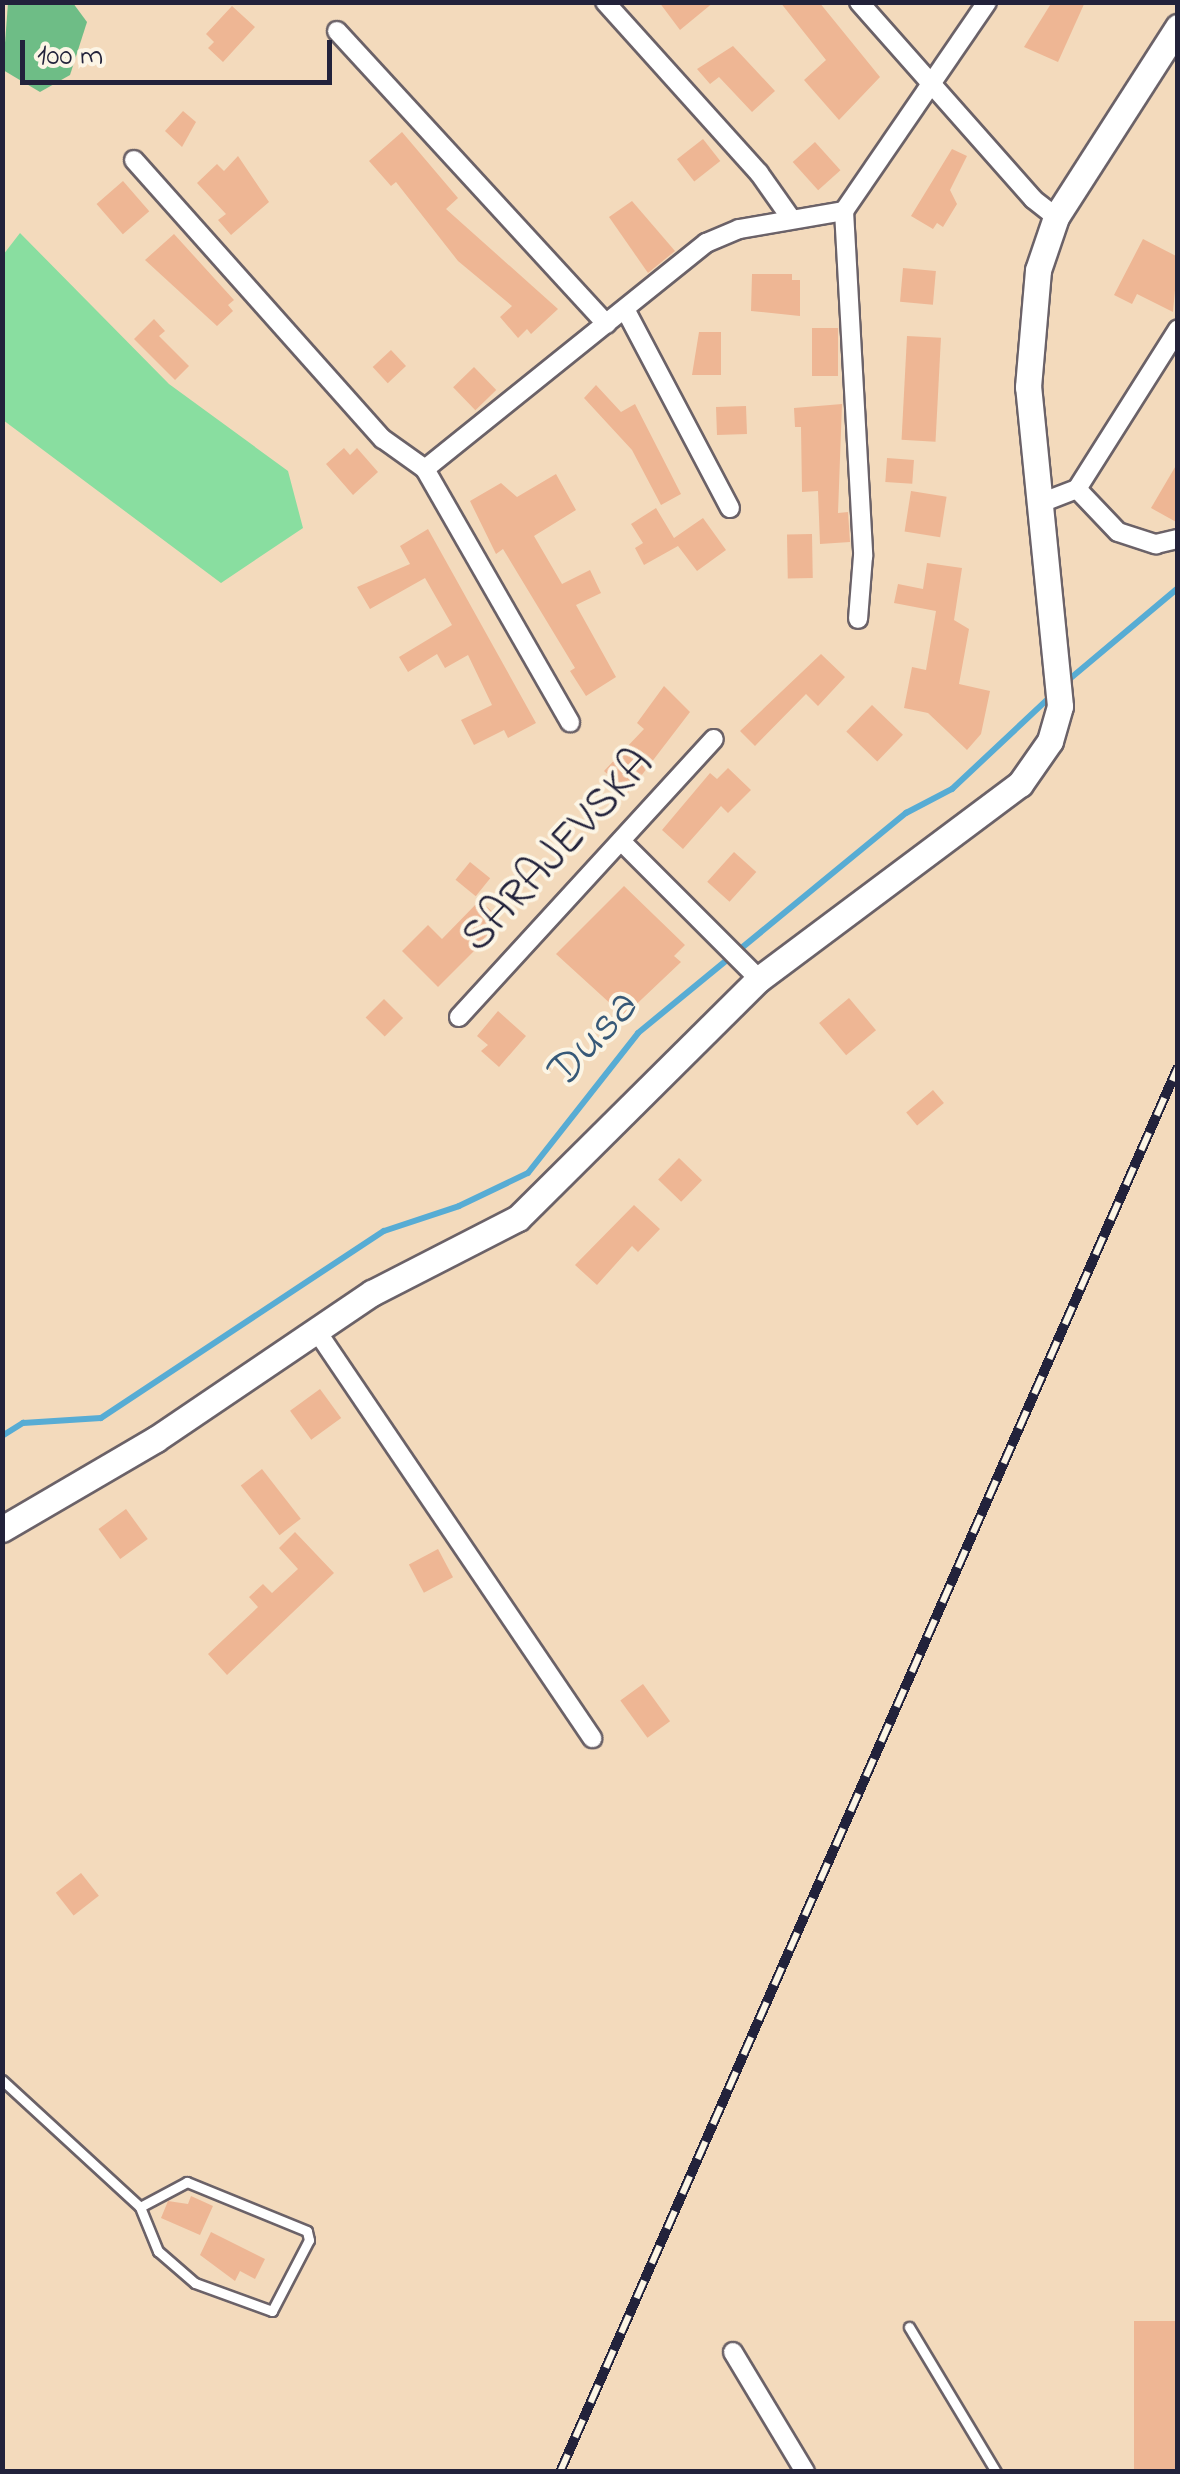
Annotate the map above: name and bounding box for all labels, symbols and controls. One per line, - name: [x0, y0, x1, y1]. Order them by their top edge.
- scale bar: [25, 20, 338, 82]
- text: 100 m: [37, 35, 103, 79]
- street label: SARAJEVSKA: [451, 739, 667, 965]
- water label: Dusa: [533, 981, 651, 1103]

